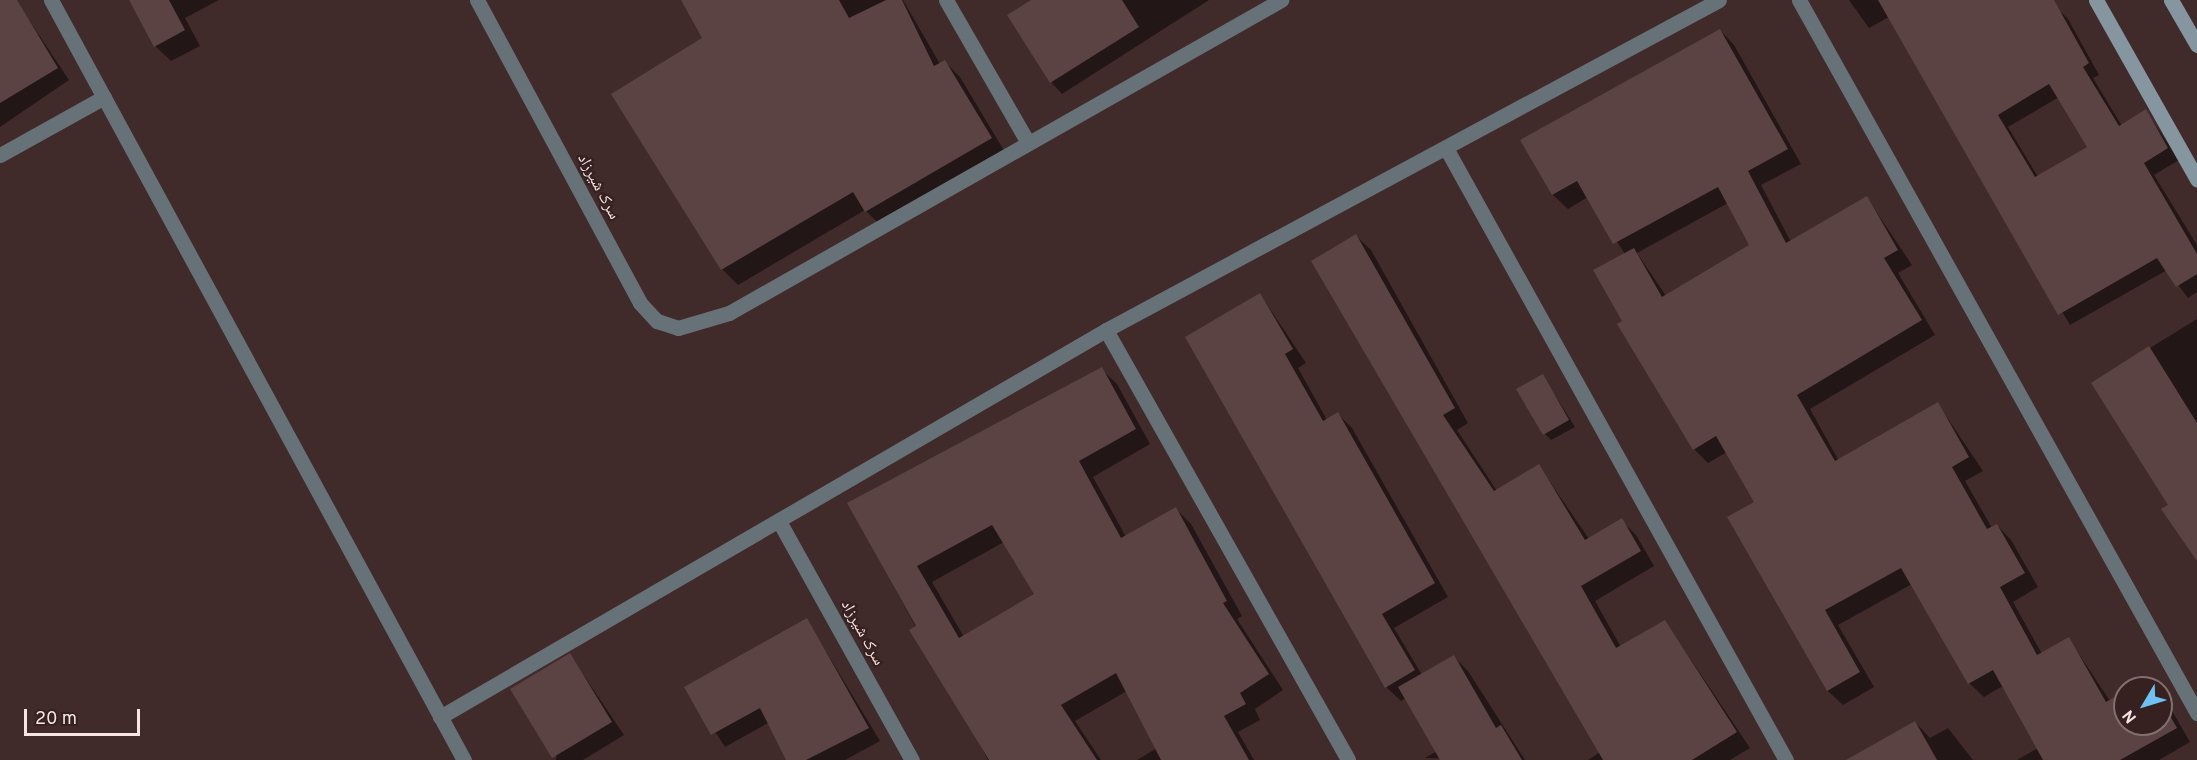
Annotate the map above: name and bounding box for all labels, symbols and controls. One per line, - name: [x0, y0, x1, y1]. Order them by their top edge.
- street label: سرک شیرزاد: [573, 151, 623, 223]
- street label: سرک شیرزاد: [836, 597, 888, 669]
- north arrow: [2113, 676, 2173, 736]
- scale bar: [27, 697, 142, 735]
- text: N: [2119, 705, 2142, 727]
- text: 20 m: [35, 708, 77, 731]

